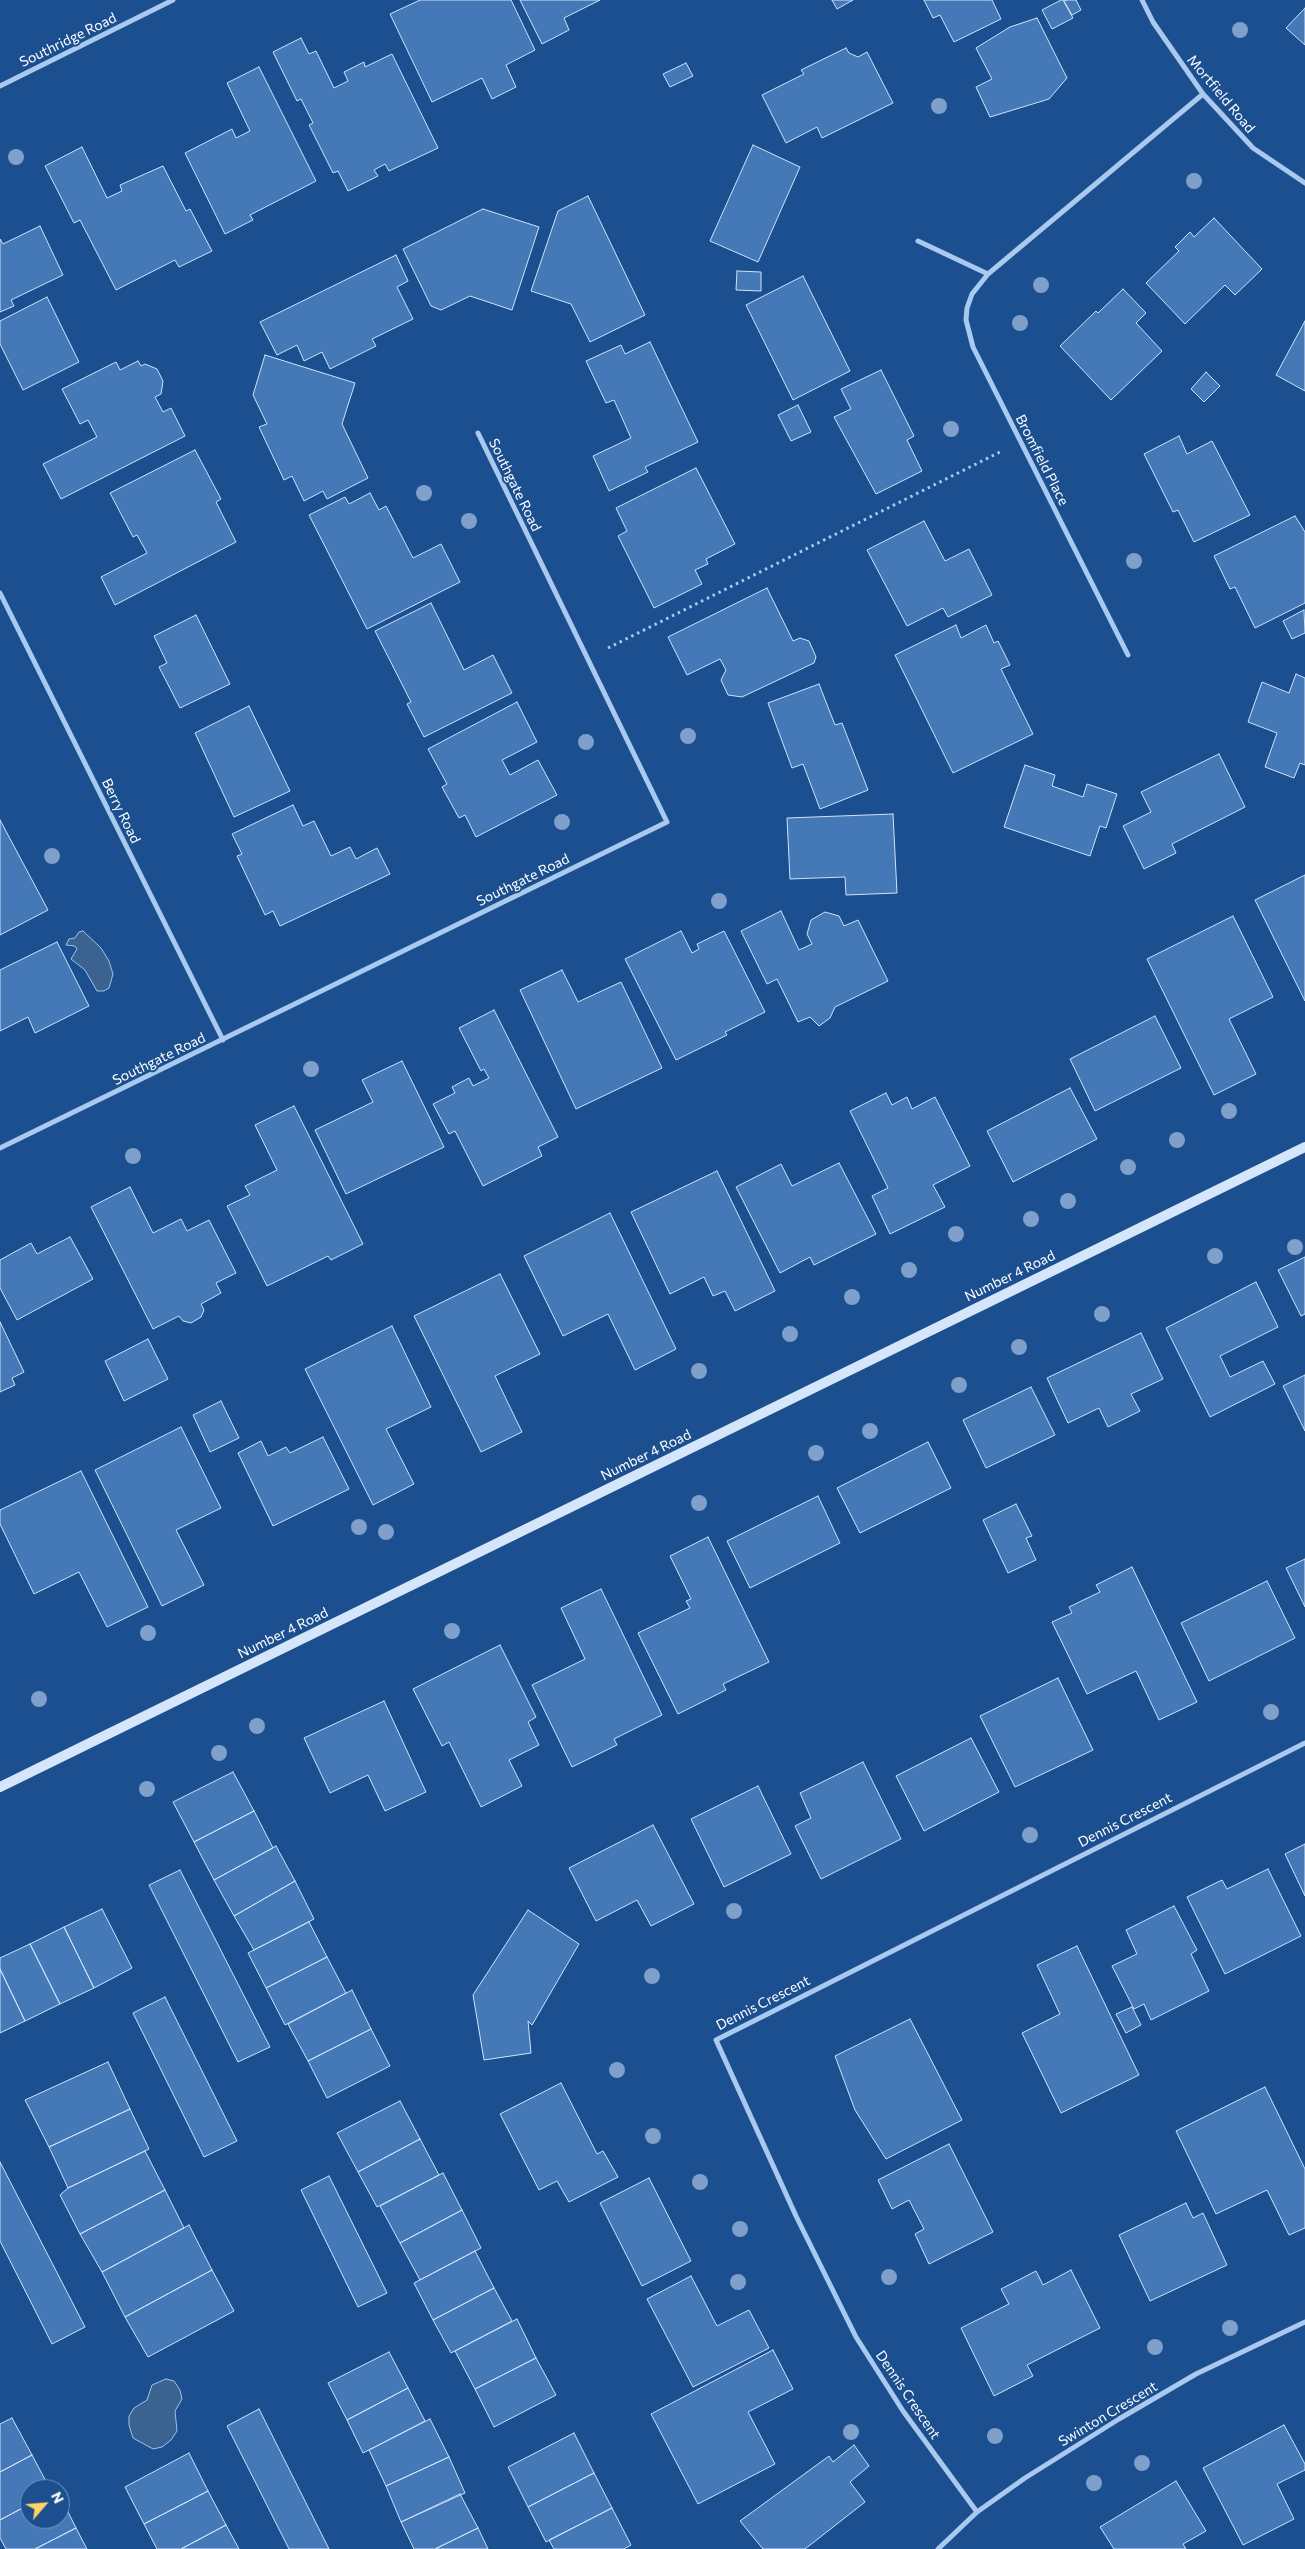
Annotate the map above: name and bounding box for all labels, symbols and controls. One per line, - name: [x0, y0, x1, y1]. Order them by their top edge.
- street label: Southridge Road: [17, 9, 119, 71]
- street label: Mortfield Road: [1184, 52, 1258, 136]
- street label: Bromfield Place: [1012, 412, 1072, 508]
- street label: Southgate Road: [485, 436, 545, 534]
- street label: Berry Road: [98, 776, 144, 846]
- street label: Southgate Road: [474, 850, 572, 910]
- street label: Southgate Road: [110, 1029, 208, 1089]
- street label: Number 4 Road: [962, 1247, 1058, 1305]
- street label: Number 4 Road: [598, 1426, 694, 1484]
- street label: Number 4 Road: [235, 1604, 331, 1662]
- street label: Dennis Crescent: [1075, 1789, 1175, 1851]
- street label: Dennis Crescent: [713, 1972, 813, 2034]
- street label: Dennis Crescent: [872, 2348, 944, 2442]
- street label: Swinton Crescent: [1056, 2378, 1160, 2450]
- north arrow: [20, 2479, 70, 2529]
- text: N: [48, 2489, 68, 2506]

